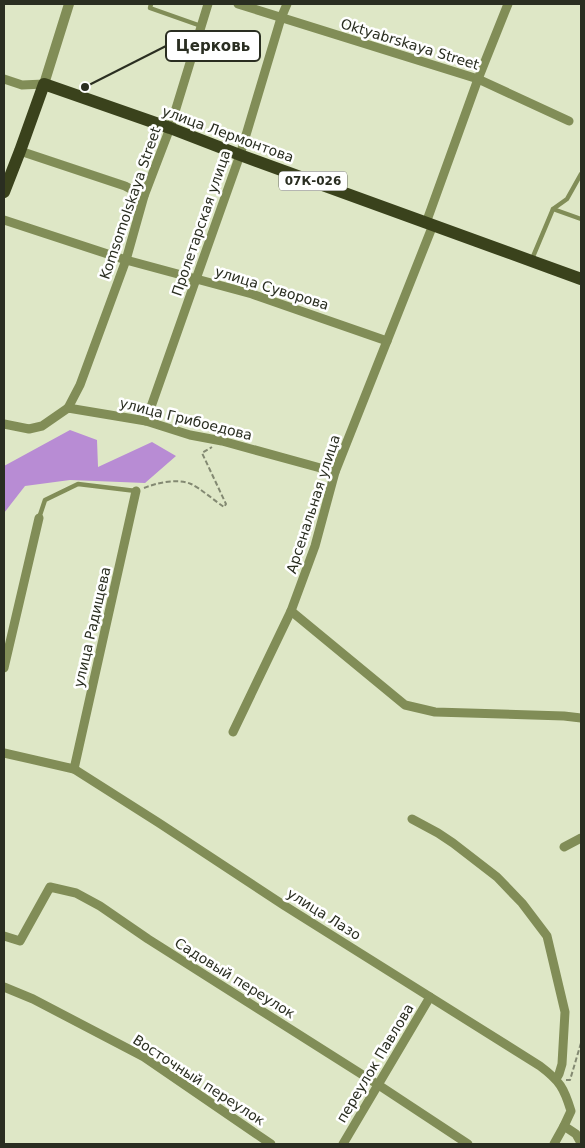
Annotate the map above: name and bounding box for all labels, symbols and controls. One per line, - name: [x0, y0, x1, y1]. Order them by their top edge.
- street label: Oktyabrskaya Street: [339, 15, 482, 73]
- callout: Церковь: [166, 31, 260, 61]
- text: Церковь: [176, 37, 250, 55]
- street label: улица Лермонтова: [160, 103, 296, 165]
- street label: Komsomolskaya Street: [96, 124, 164, 281]
- street label: Пролетарская улица: [168, 148, 234, 298]
- road number: 07К-026: [279, 172, 347, 190]
- street label: улица Суворова: [213, 263, 331, 313]
- street label: улица Грибоедова: [118, 395, 254, 443]
- street label: Арсенальная улица: [283, 433, 343, 575]
- street label: улица Радищева: [70, 565, 114, 689]
- street label: улица Лазо: [284, 885, 364, 943]
- street label: Садовый переулок: [172, 934, 298, 1022]
- street label: переулок Павлова: [333, 1001, 417, 1125]
- street label: Восточный переулок: [130, 1031, 268, 1129]

